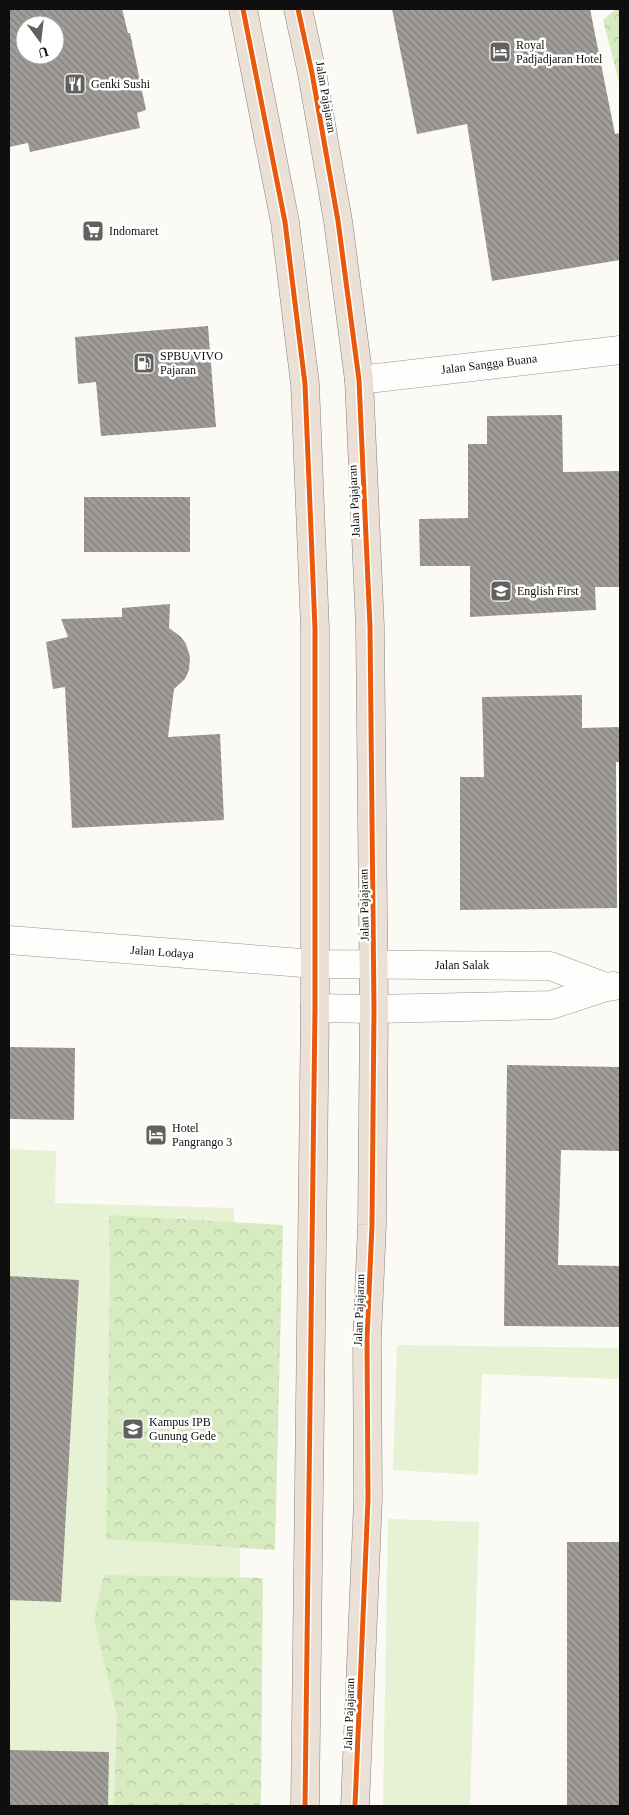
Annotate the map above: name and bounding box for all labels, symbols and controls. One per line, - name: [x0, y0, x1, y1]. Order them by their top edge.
- north arrow: [15, 15, 65, 65]
- place label: Royal Padjadjaran Hotel: [516, 38, 603, 66]
- hotel icon: Royal Padjadjaran Hotel: [488, 40, 512, 64]
- text: U: [36, 44, 50, 61]
- street label: Jalan Pajajaran: [313, 60, 339, 134]
- restaurant icon: Genki Sushi: [63, 72, 87, 96]
- place label: Genki Sushi: [91, 77, 151, 91]
- supermarket icon: Indomaret: [81, 219, 105, 243]
- place label: Indomaret: [109, 224, 159, 238]
- place label: SPBU VIVO Pajaran: [160, 349, 223, 377]
- fuel station icon: SPBU VIVO Pajaran: [132, 351, 156, 375]
- street label: Jalan Sangga Buana: [440, 351, 538, 377]
- street label: Jalan Pajajaran: [345, 465, 363, 537]
- school or university icon: English First: [489, 579, 513, 603]
- place label: English First: [517, 584, 579, 598]
- street label: Jalan Pajajaran: [356, 869, 372, 941]
- street label: Jalan Lodaya: [130, 943, 195, 961]
- street label: Jalan Salak: [435, 958, 489, 972]
- place label: Hotel Pangrango 3: [172, 1121, 232, 1149]
- hotel icon: Hotel Pangrango 3: [144, 1123, 168, 1147]
- street label: Jalan Pajajaran: [351, 1274, 367, 1346]
- place label: Kampus IPB Gunung Gede: [149, 1415, 216, 1443]
- school or university icon: Kampus IPB Gunung Gede: [121, 1417, 145, 1441]
- street label: Jalan Pajajaran: [341, 1678, 357, 1750]

